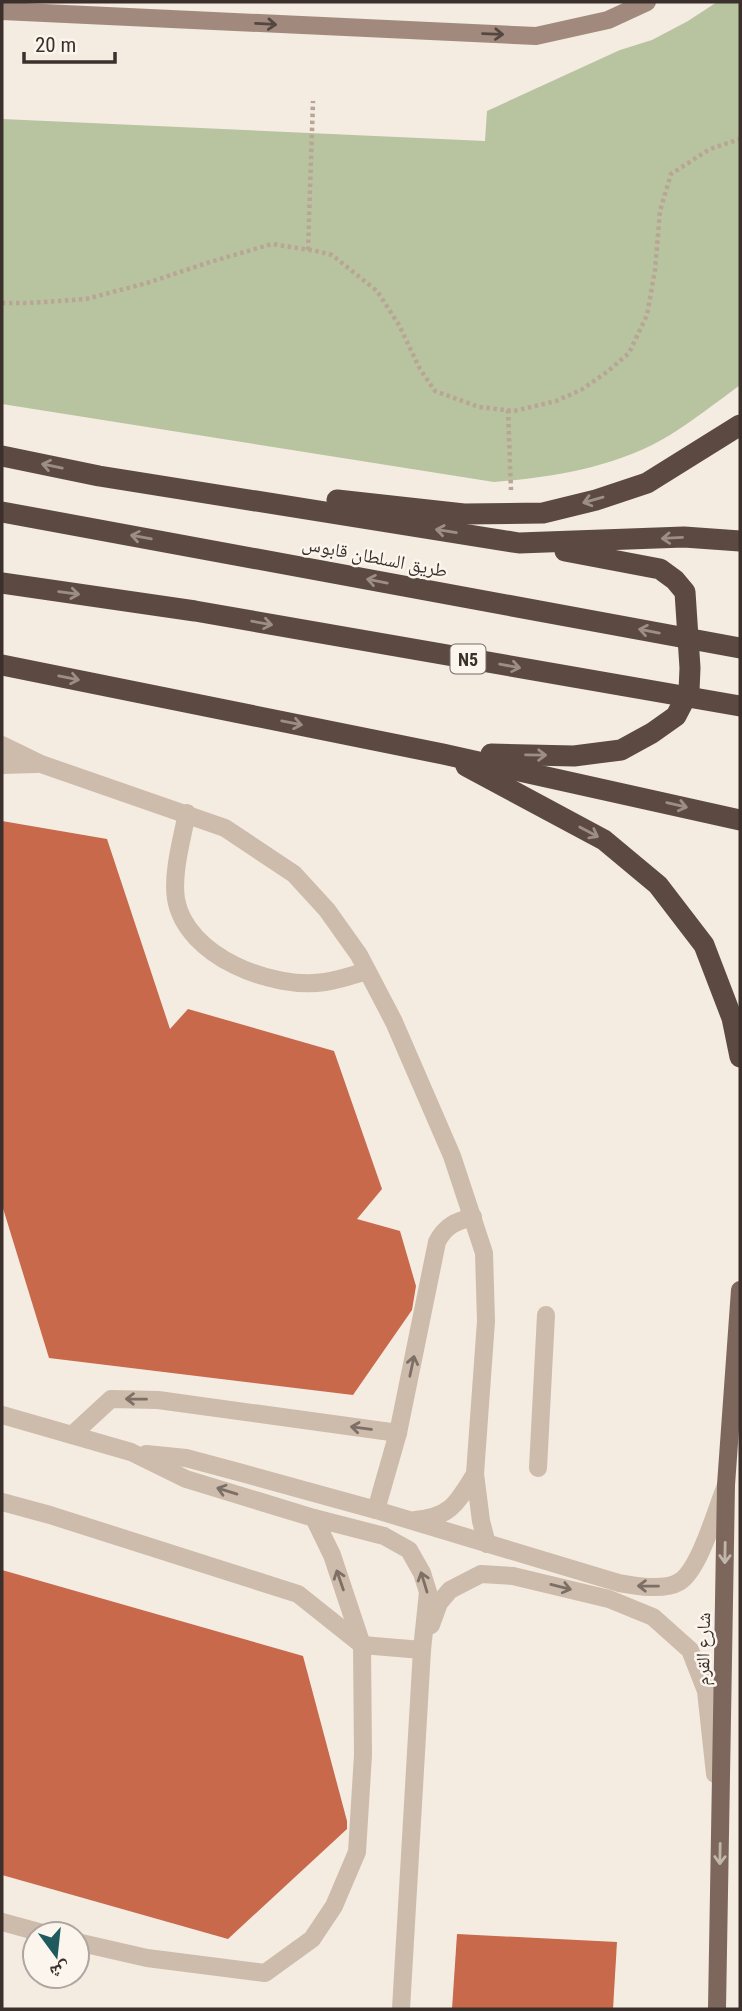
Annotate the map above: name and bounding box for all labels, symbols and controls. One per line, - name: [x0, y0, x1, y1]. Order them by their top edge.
- one-way arrow: [254, 17, 277, 30]
- scale bar: [24, 21, 116, 65]
- one-way arrow: [481, 28, 504, 41]
- text: 20 m: [35, 33, 76, 57]
- one-way arrow: [41, 459, 64, 473]
- one-way arrow: [583, 495, 605, 508]
- one-way arrow: [435, 524, 458, 537]
- one-way arrow: [130, 530, 153, 543]
- street label: طريق السلطان قابوس: [300, 532, 450, 582]
- one-way arrow: [661, 532, 684, 545]
- one-way arrow: [366, 573, 389, 587]
- one-way arrow: [57, 587, 80, 600]
- one-way arrow: [250, 617, 273, 630]
- one-way arrow: [638, 624, 661, 638]
- road number: N5: [450, 644, 486, 674]
- one-way arrow: [498, 660, 521, 674]
- one-way arrow: [57, 672, 80, 686]
- one-way arrow: [280, 717, 303, 731]
- one-way arrow: [524, 748, 547, 762]
- one-way arrow: [665, 799, 688, 813]
- one-way arrow: [579, 825, 599, 839]
- one-way arrow: [405, 1355, 419, 1378]
- one-way arrow: [124, 1392, 147, 1406]
- one-way arrow: [350, 1421, 373, 1434]
- one-way arrow: [217, 1484, 239, 1497]
- one-way arrow: [718, 1542, 732, 1565]
- one-way arrow: [333, 1570, 345, 1592]
- one-way arrow: [417, 1572, 430, 1594]
- one-way arrow: [637, 1579, 660, 1593]
- one-way arrow: [549, 1581, 572, 1594]
- street label: شارع القرم: [691, 1612, 717, 1686]
- one-way arrow: [714, 1843, 727, 1866]
- north arrow: [21, 1920, 91, 1990]
- text: ش: [48, 1957, 73, 1985]

